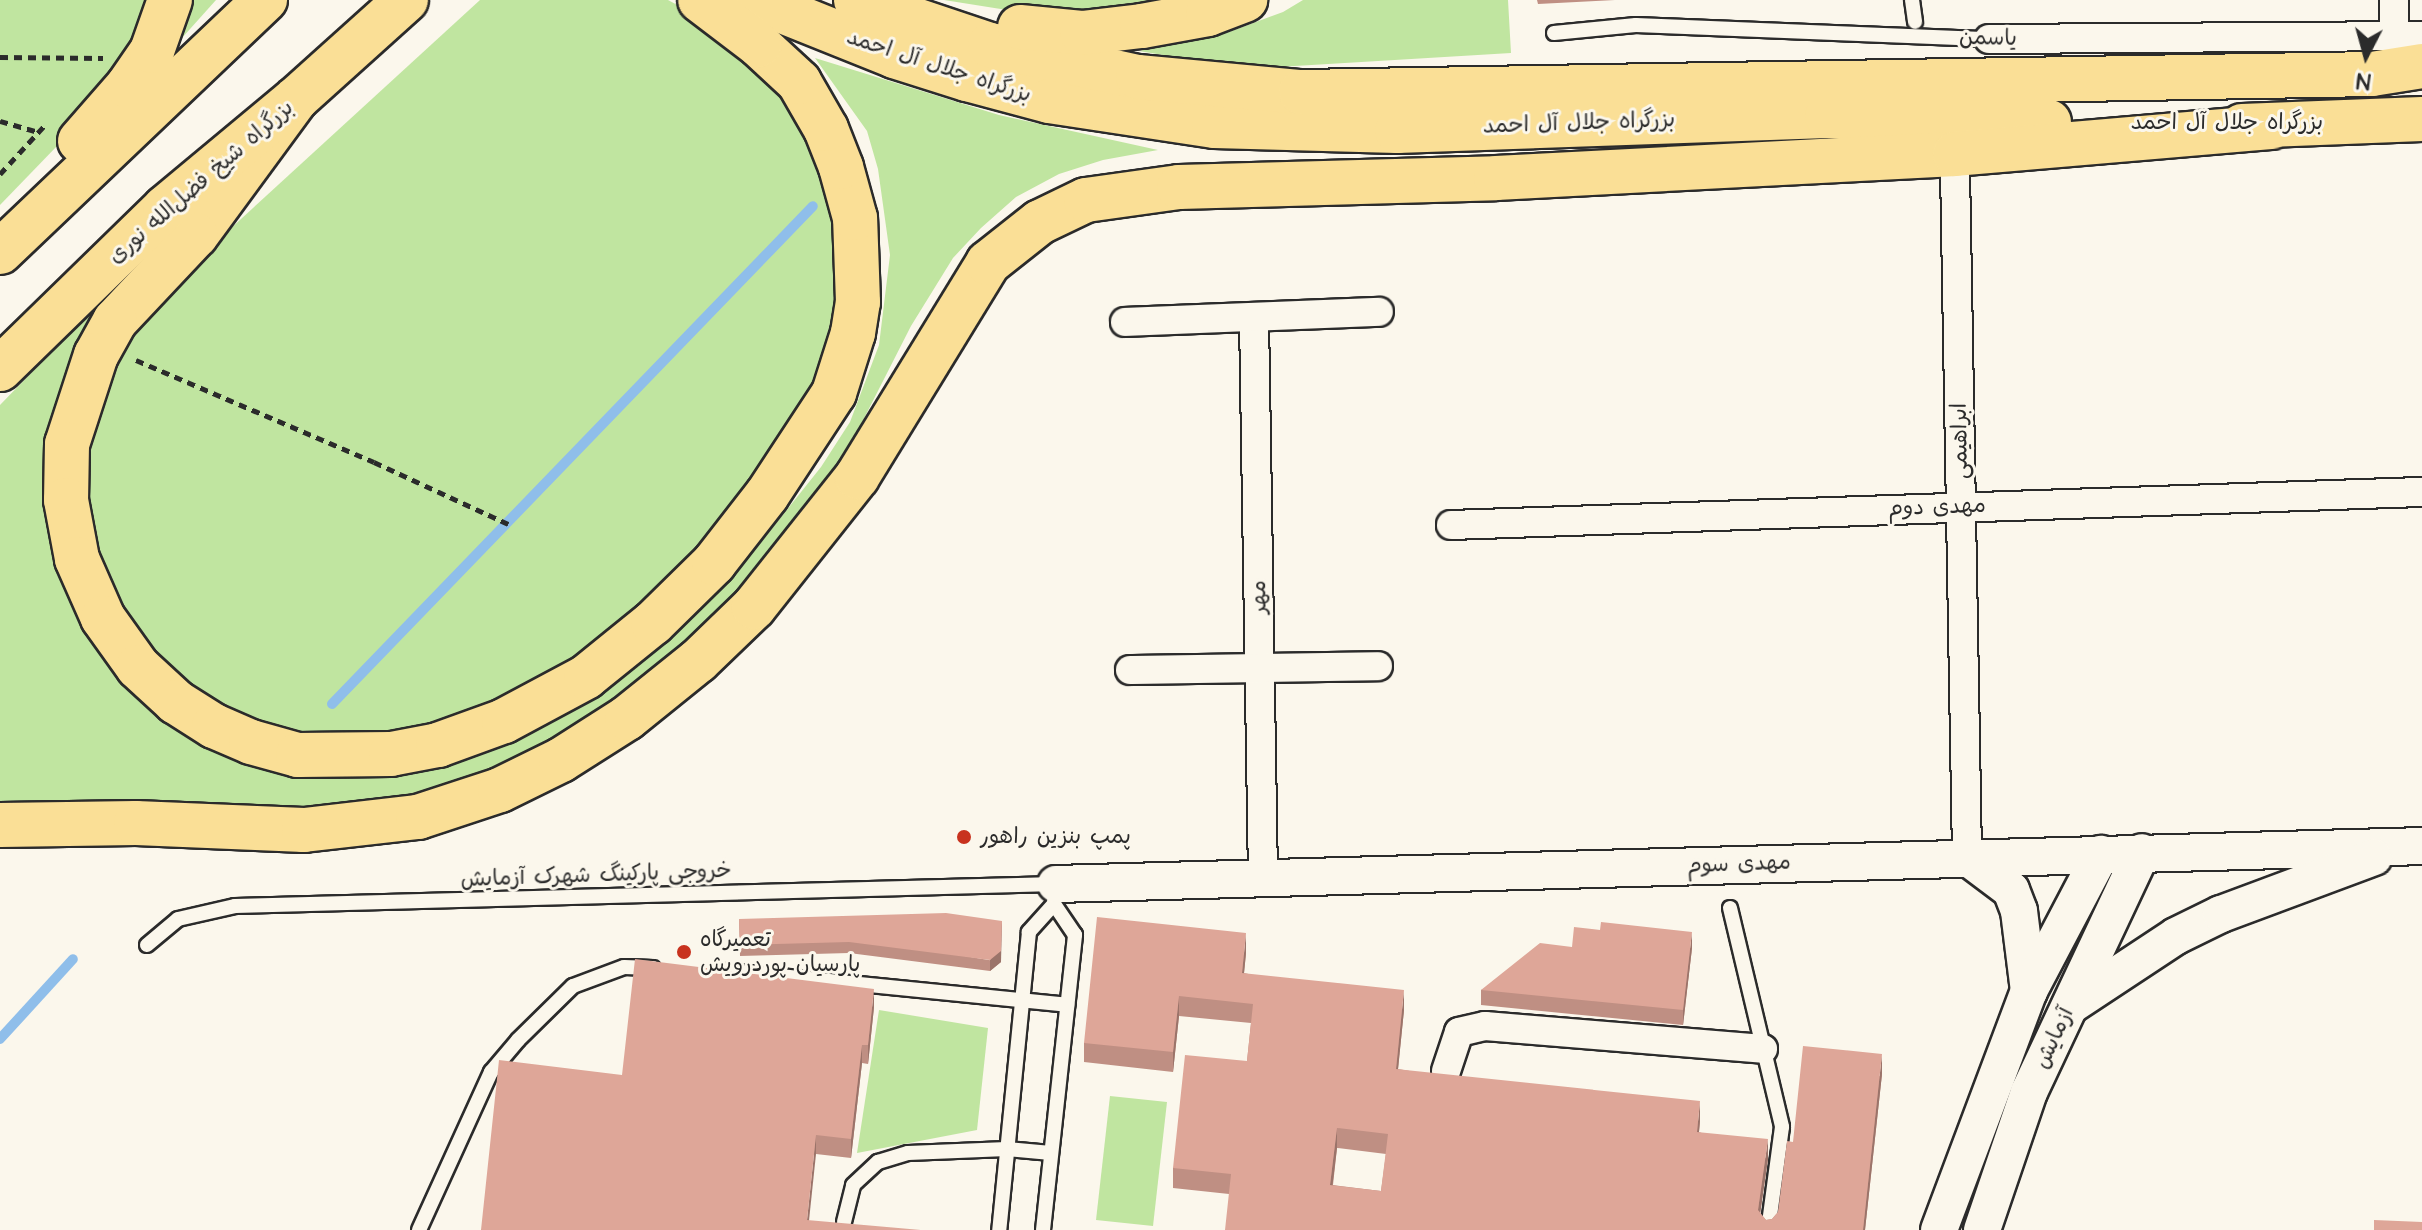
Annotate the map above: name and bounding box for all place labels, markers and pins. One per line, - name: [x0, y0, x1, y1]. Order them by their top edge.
- place label: پمپ بنزین راهور: [980, 824, 1131, 850]
- marker: پمپ بنزین راهور: [955, 828, 973, 846]
- place label: تعمیرگاه پارسیان پوردرویش: [700, 926, 860, 978]
- marker: تعمیرگاه پارسیان پوردرویش: [675, 943, 693, 961]

